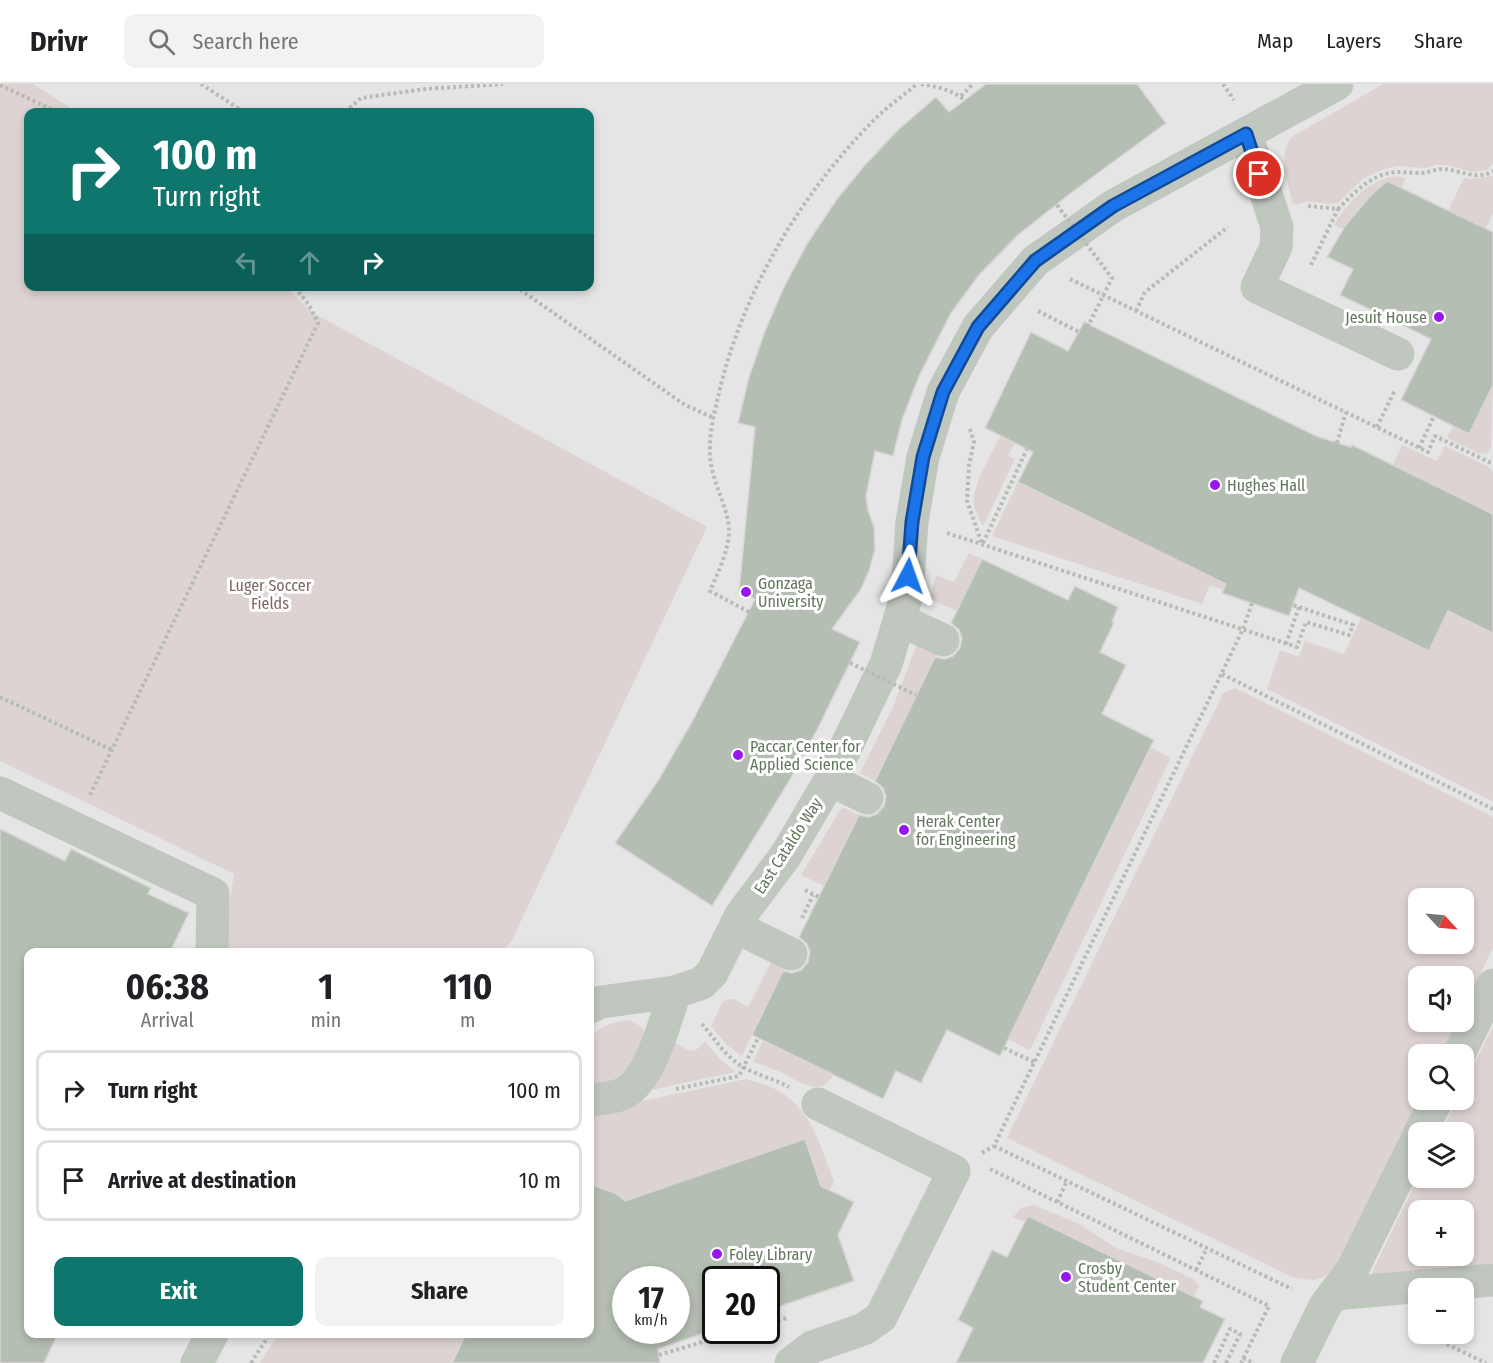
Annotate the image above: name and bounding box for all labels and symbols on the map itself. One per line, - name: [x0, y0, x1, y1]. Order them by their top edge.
- pin: [1233, 148, 1284, 199]
- place label: Jesuit House: [1345, 308, 1427, 327]
- marker: Jesuit House: [1432, 310, 1446, 324]
- place label: Hughes Hall: [1227, 476, 1305, 495]
- marker: Hughes Hall: [1208, 478, 1222, 492]
- position arrow: [876, 544, 940, 608]
- place label: Gonzaga University: [758, 574, 824, 611]
- park label: Luger Soccer Fields: [229, 576, 312, 613]
- marker: Gonzaga University: [739, 585, 753, 599]
- place label: Paccar Center for Applied Science: [750, 737, 861, 774]
- marker: Paccar Center for Applied Science: [731, 748, 745, 762]
- street label: East Cataldo Way: [750, 794, 827, 898]
- place label: Herak Center for Engineering: [916, 812, 1016, 849]
- marker: Herak Center for Engineering: [897, 823, 911, 837]
- north arrow: [1408, 888, 1474, 954]
- place label: Foley Library: [729, 1245, 813, 1264]
- marker: Foley Library: [710, 1247, 724, 1261]
- place label: Crosby Student Center: [1078, 1259, 1176, 1296]
- speed limit sign: 20: [702, 1266, 780, 1344]
- marker: Crosby Student Center: [1059, 1270, 1073, 1284]

